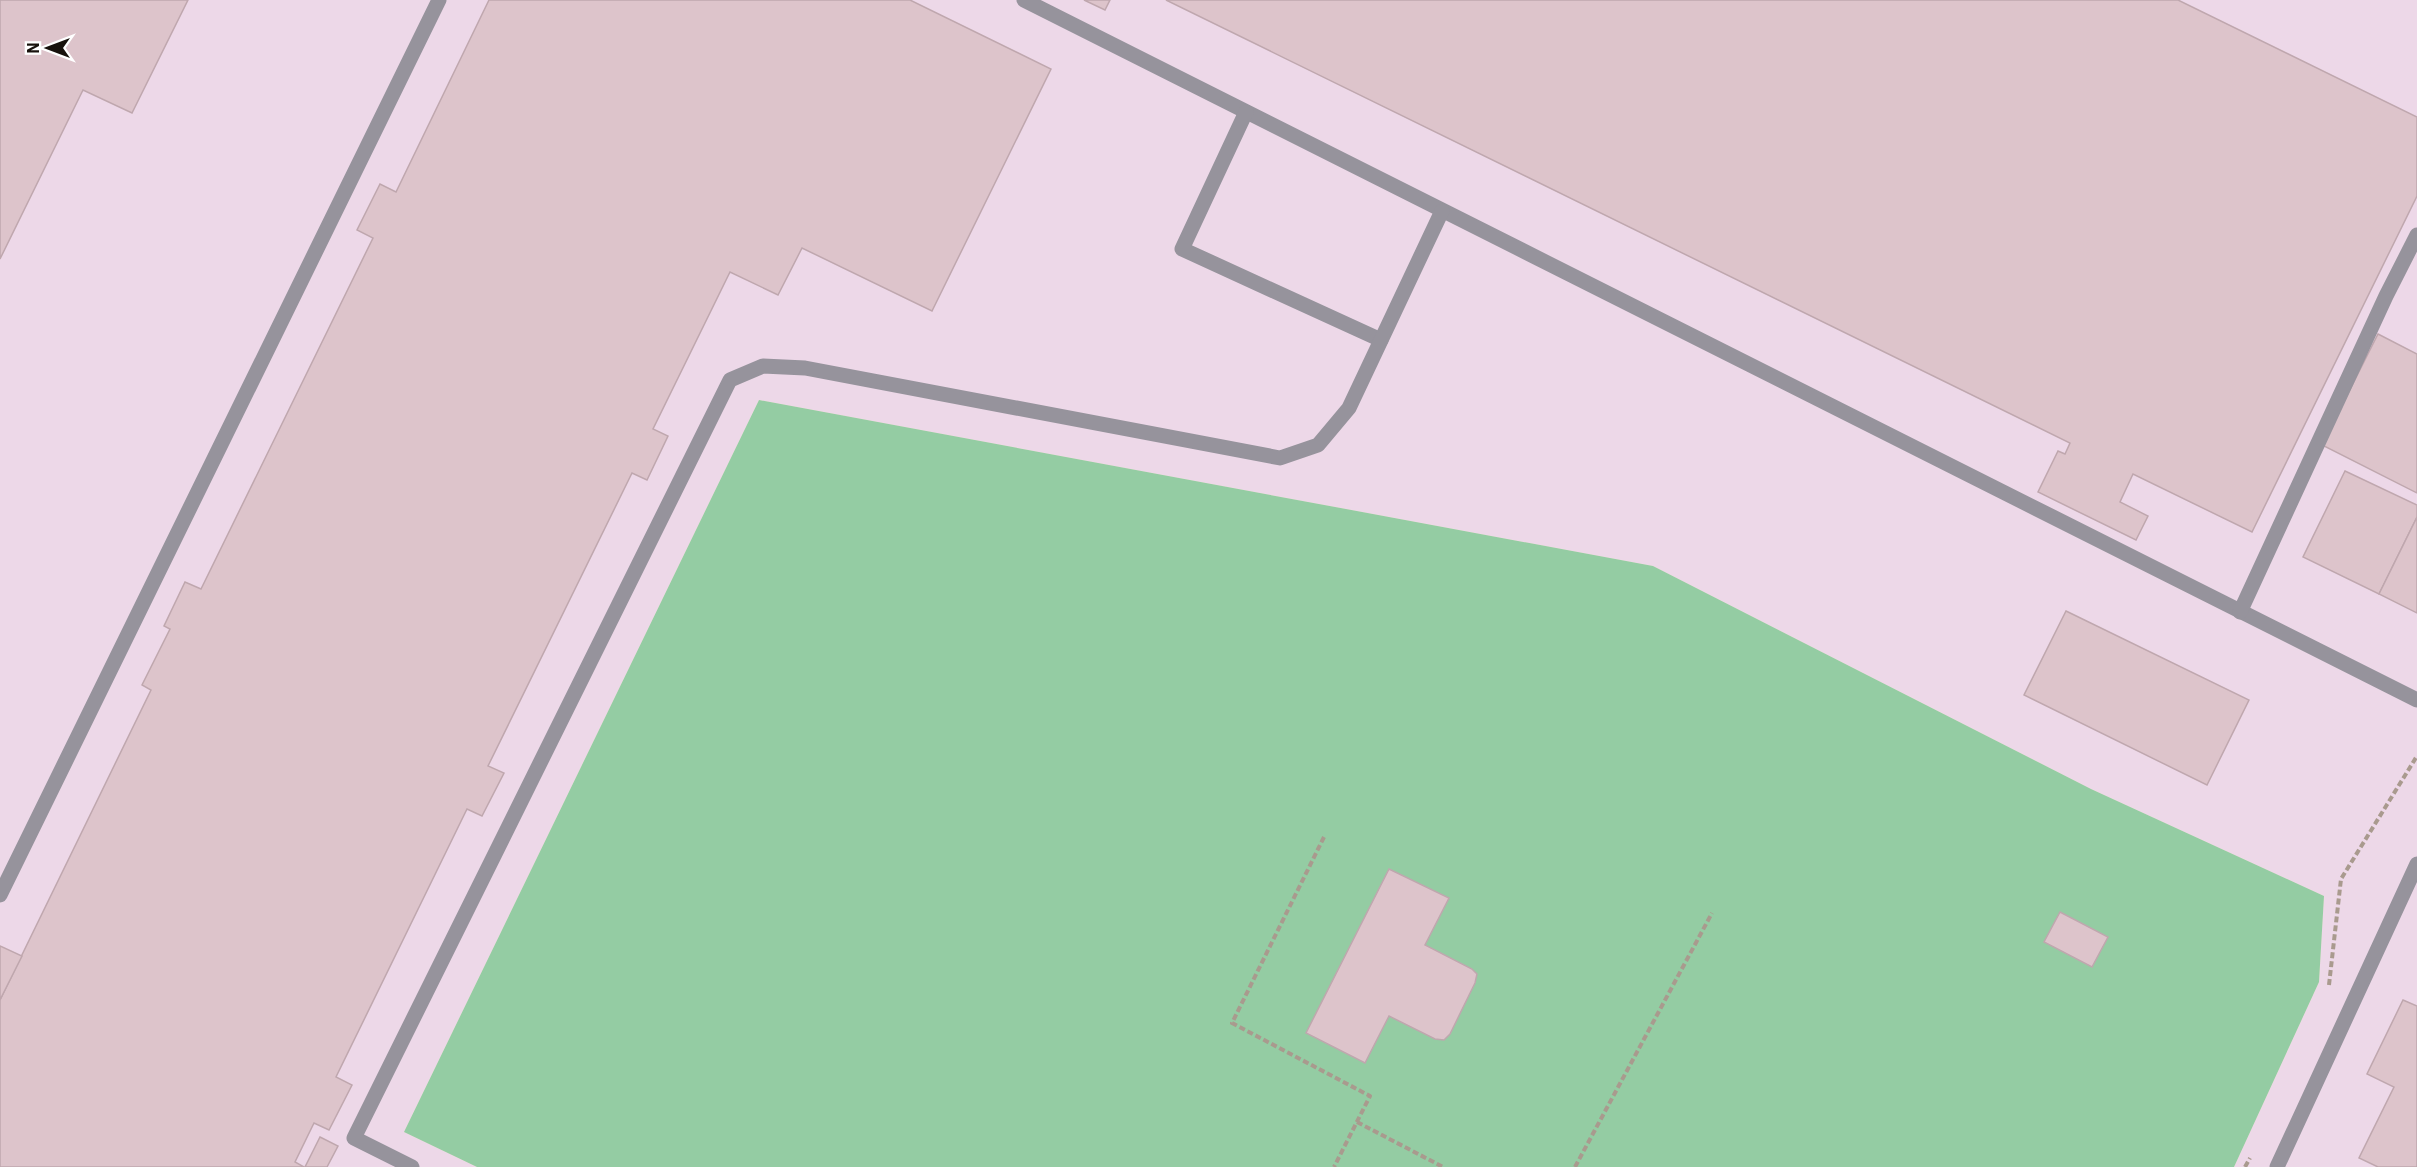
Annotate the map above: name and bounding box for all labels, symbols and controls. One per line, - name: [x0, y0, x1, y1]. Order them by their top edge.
- north arrow: [18, 18, 78, 78]
- text: N: [23, 42, 43, 54]

